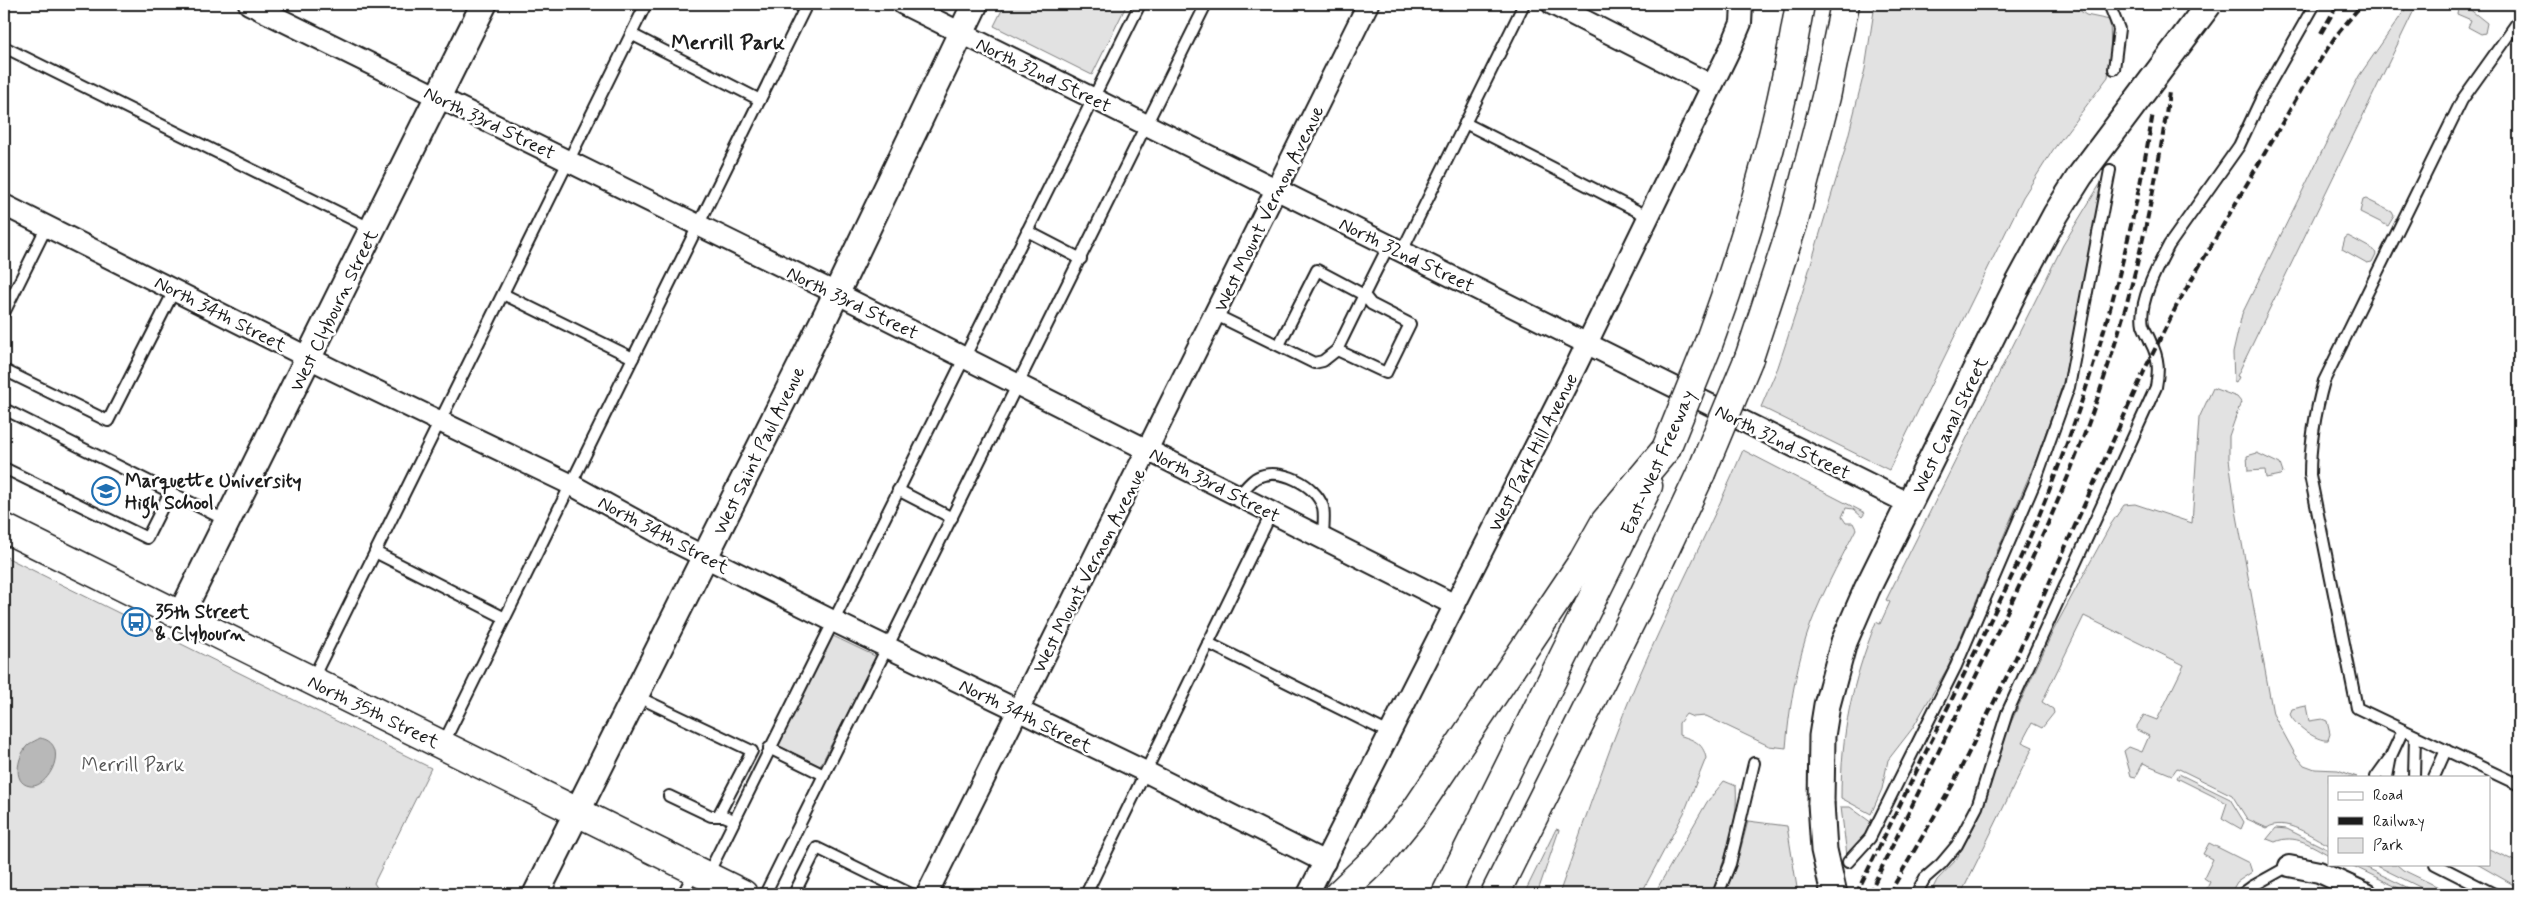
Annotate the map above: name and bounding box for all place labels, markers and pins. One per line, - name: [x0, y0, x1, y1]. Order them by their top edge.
- place label: Marquette University High School: [125, 469, 302, 519]
- school or university icon: Marquette University High School: [91, 476, 121, 506]
- place label: 35th Street & Clybourn: [155, 600, 250, 647]
- bus stop icon: 35th Street & Clybourn: [121, 607, 151, 637]

